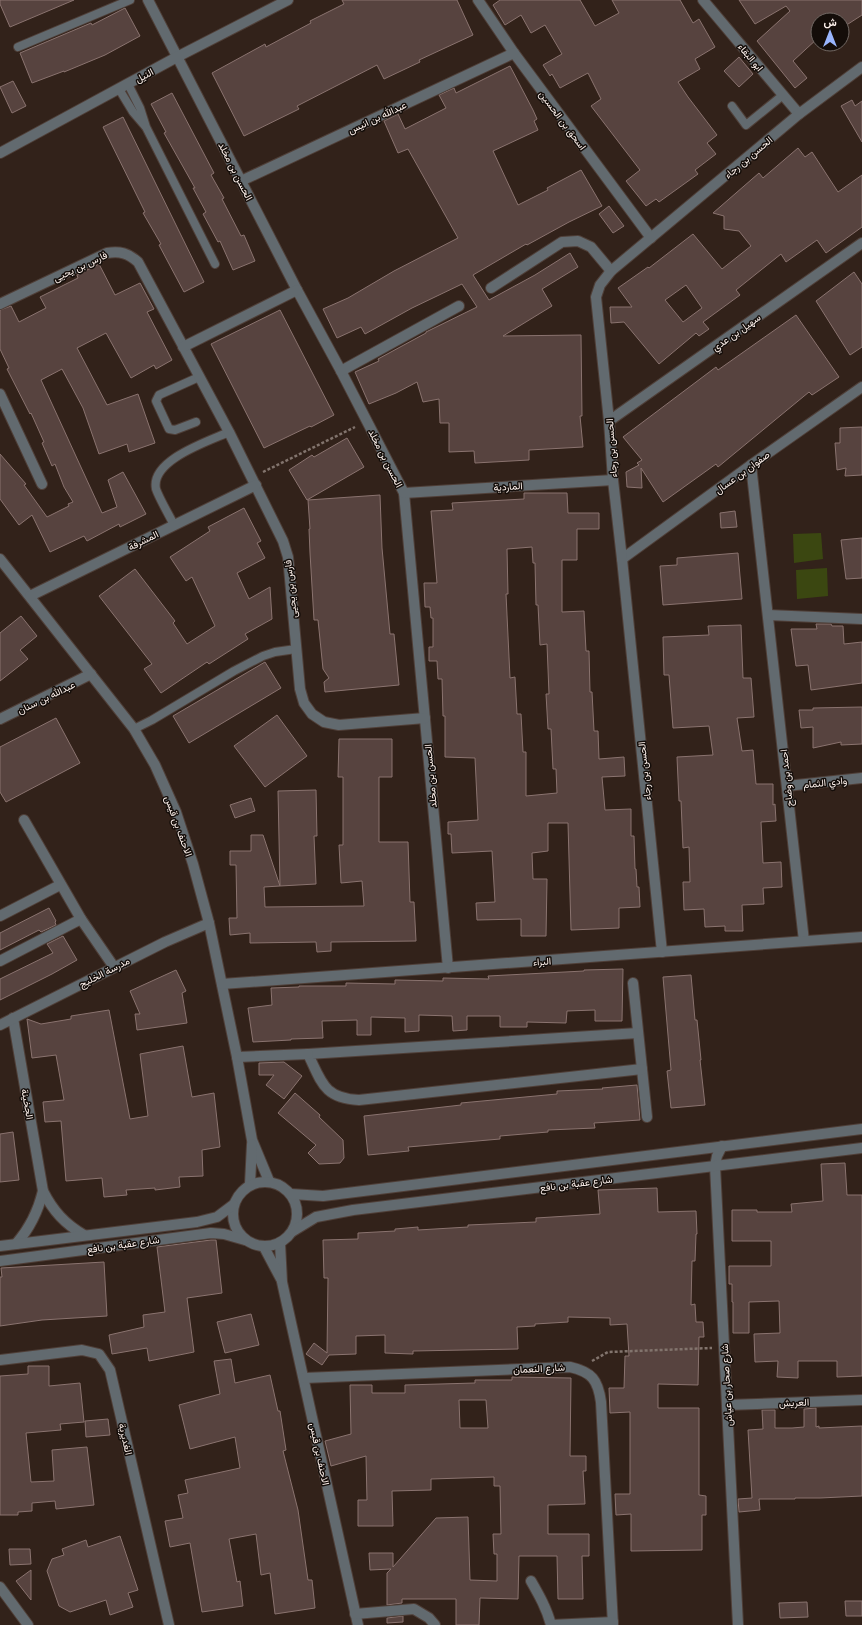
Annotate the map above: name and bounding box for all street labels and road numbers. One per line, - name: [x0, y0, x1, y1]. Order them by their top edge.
- street label: ابو البقاء: [735, 41, 766, 74]
- street label: النيل: [133, 65, 156, 86]
- street label: اسحق بن الحسين: [536, 88, 589, 153]
- street label: عبدالله بن انيس: [346, 98, 409, 137]
- street label: الحسن بن رجاء: [722, 133, 775, 181]
- street label: الحسن بن مخلد: [215, 140, 256, 203]
- street label: فارس بن يحيى: [51, 248, 110, 285]
- street label: سهيل بن عدي: [709, 311, 764, 356]
- street label: الحسن بن رجاء: [603, 418, 620, 478]
- street label: الحسن بن مخلد: [365, 427, 406, 490]
- street label: صفوان بن عسال: [712, 448, 772, 497]
- street label: الماردية: [493, 479, 523, 494]
- street label: المشرفة: [126, 528, 161, 553]
- street label: فارس بن يحيى: [281, 559, 300, 619]
- street label: عبدالله بن سنان: [15, 678, 77, 717]
- street label: الحسن بن رجاء: [635, 741, 654, 801]
- street label: الحسن بن مخلد: [421, 744, 440, 808]
- street label: احمد بن وضاح: [777, 749, 796, 807]
- street label: وادي الثمام: [802, 774, 848, 793]
- street label: الاحنف بن قيس: [162, 794, 195, 858]
- street label: مدرسة الخليج: [77, 954, 132, 991]
- street label: البراء: [532, 954, 552, 969]
- street label: الجخينة: [18, 1088, 37, 1120]
- street label: شارع عقبة بن نافع: [539, 1173, 613, 1194]
- street label: شارع عقبة بن نافع: [86, 1233, 160, 1256]
- street label: شارع صحار بن عياش: [718, 1343, 735, 1427]
- street label: شارع النعمان: [513, 1361, 566, 1376]
- street label: العريش: [779, 1395, 809, 1410]
- street label: الغديرية: [116, 1422, 135, 1456]
- street label: الاحنف بن قيس: [307, 1422, 332, 1486]

